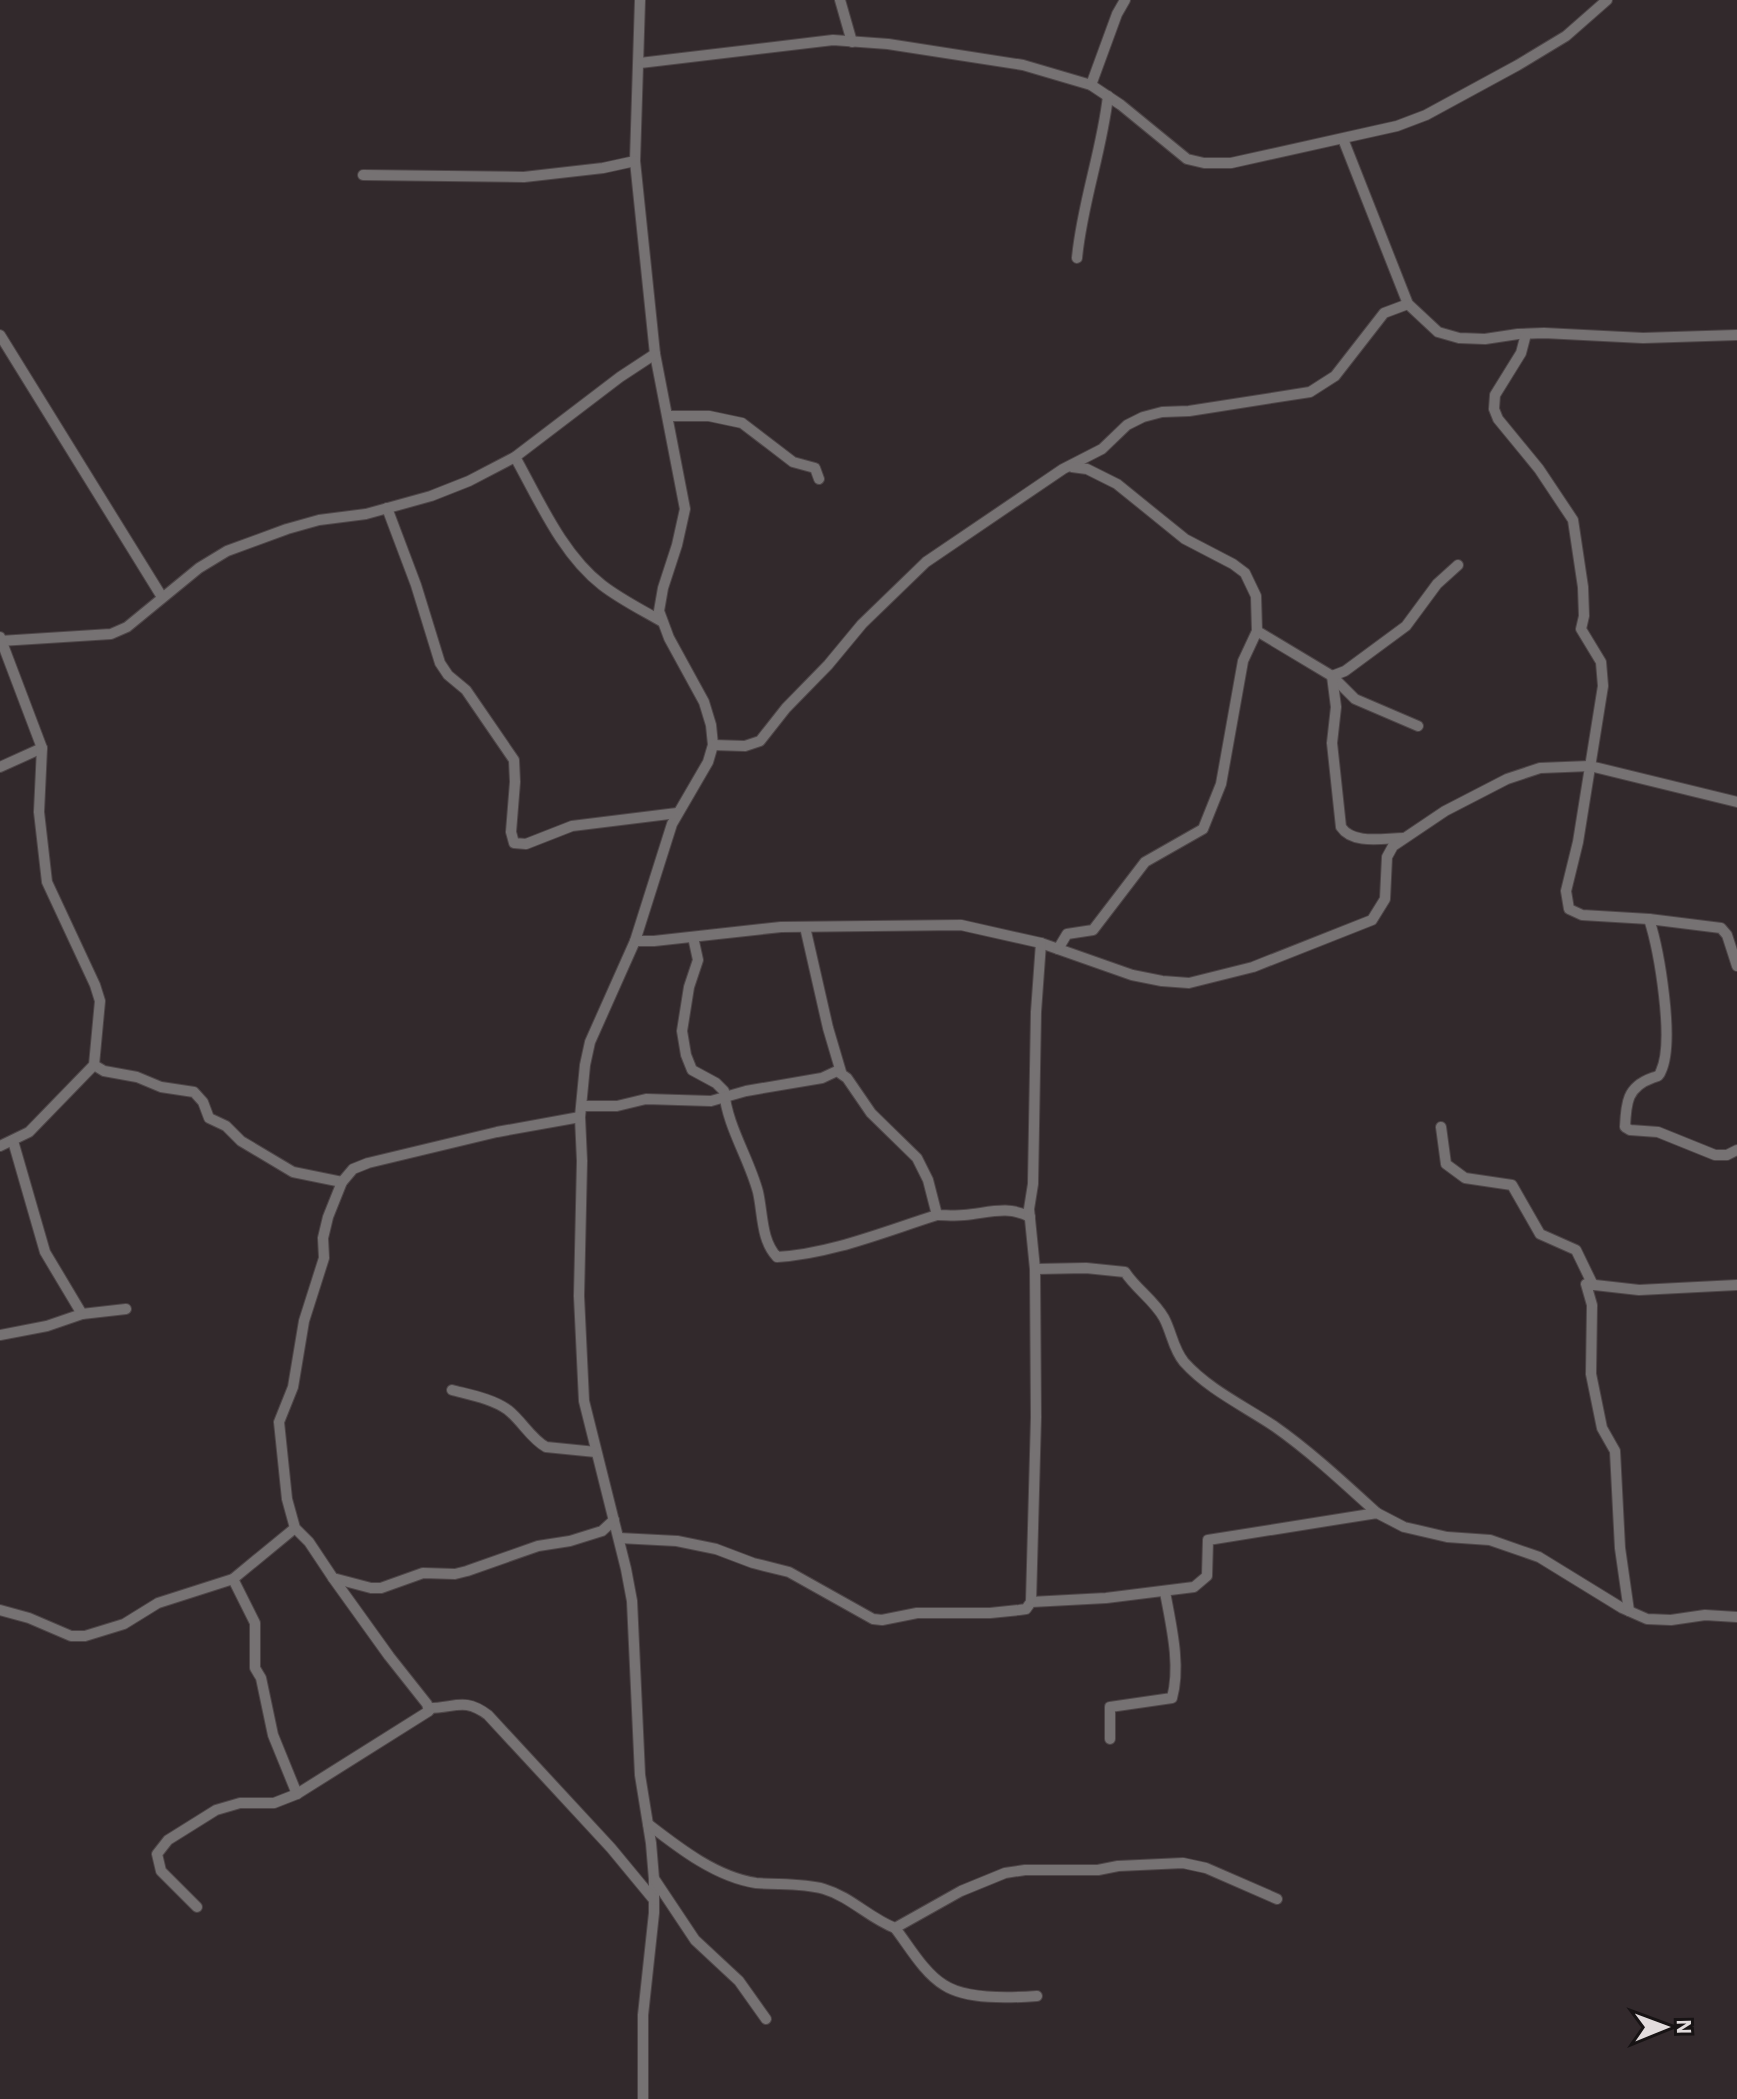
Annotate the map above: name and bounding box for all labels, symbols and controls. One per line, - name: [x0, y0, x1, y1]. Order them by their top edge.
- north arrow: [1625, 1987, 1705, 2067]
- text: N: [1673, 2019, 1695, 2035]

